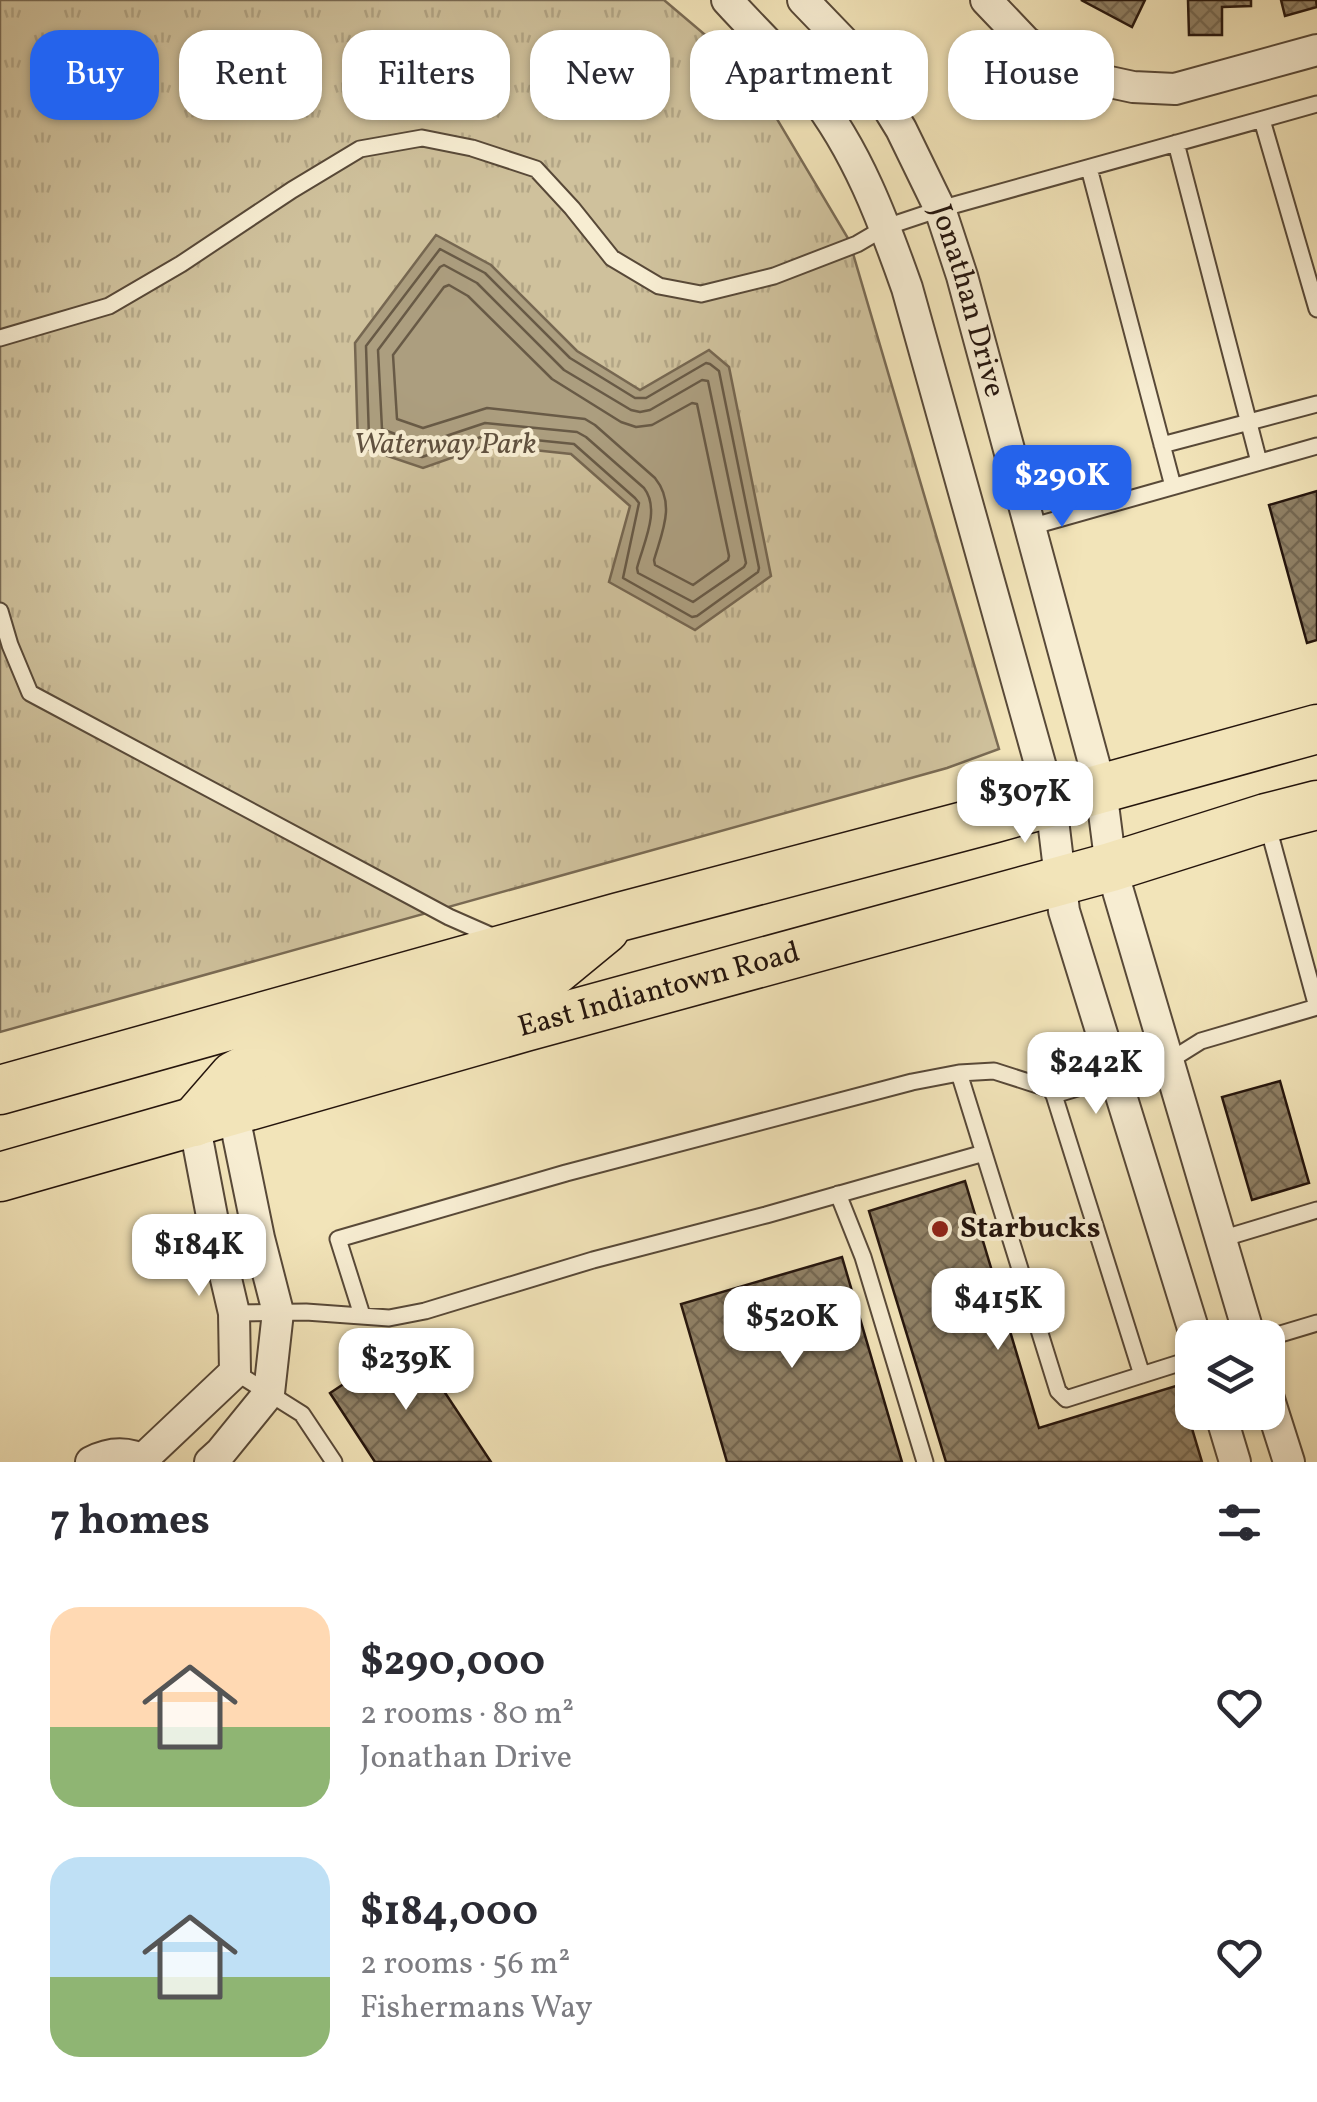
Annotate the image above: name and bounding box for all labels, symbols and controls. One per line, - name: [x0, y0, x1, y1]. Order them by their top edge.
- chip: Buy: [30, 30, 159, 120]
- chip: Rent: [179, 30, 322, 120]
- chip: Filters: [342, 30, 510, 120]
- chip: New: [530, 30, 670, 120]
- chip: Apartment: [690, 30, 928, 120]
- chip: House: [948, 30, 1114, 120]
- street label: Jonathan Drive: [919, 199, 1015, 402]
- park label: Waterway Park: [354, 424, 537, 466]
- pin: $290K: [992, 445, 1132, 530]
- text: $290K: [1014, 455, 1110, 499]
- pin: $307K: [955, 761, 1095, 846]
- text: $307K: [979, 771, 1071, 815]
- street label: East Indiantown Road: [513, 932, 805, 1049]
- pin: $242K: [1026, 1032, 1166, 1117]
- text: $242K: [1049, 1042, 1143, 1086]
- place label: Starbucks: [960, 1208, 1101, 1250]
- pin: $184K: [129, 1214, 269, 1299]
- marker: Starbucks: [929, 1218, 951, 1240]
- text: $184K: [154, 1224, 244, 1268]
- pin: $415K: [928, 1268, 1068, 1353]
- text: $415K: [954, 1278, 1042, 1322]
- pin: $520K: [722, 1286, 862, 1371]
- text: $520K: [746, 1296, 838, 1340]
- map controls: [1175, 1320, 1285, 1430]
- button: layers: [1175, 1320, 1285, 1430]
- pin: $239K: [336, 1328, 476, 1413]
- text: $239K: [361, 1338, 451, 1382]
- text: 7 homes: [50, 1493, 210, 1552]
- icon: filters: [1212, 1495, 1267, 1550]
- text: $290,000: [360, 1634, 545, 1693]
- icon: home: [130, 1647, 250, 1767]
- icon: heart: [1212, 1680, 1267, 1735]
- text: 2 rooms · 80 m²: [360, 1693, 574, 1737]
- text: Jonathan Drive: [360, 1737, 572, 1781]
- text: $184,000: [360, 1884, 538, 1943]
- icon: home: [130, 1897, 250, 2017]
- icon: heart: [1212, 1930, 1267, 1985]
- text: 2 rooms · 56 m²: [360, 1943, 570, 1987]
- text: Fishermans Way: [360, 1987, 593, 2031]

